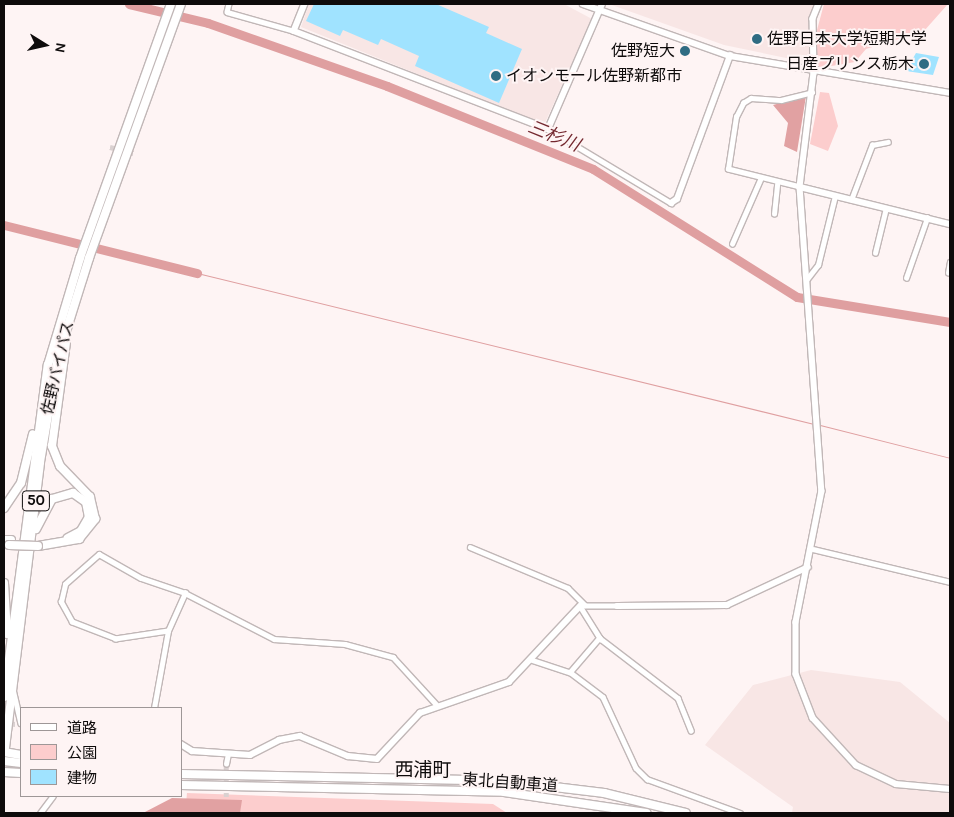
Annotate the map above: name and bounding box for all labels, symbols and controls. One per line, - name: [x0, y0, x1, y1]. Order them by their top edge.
- north arrow: [20, 20, 70, 70]
- place label: 佐野日本大学短期大学: [767, 29, 927, 49]
- marker: 佐野日本大学短期大学: [751, 33, 763, 45]
- text: N: [51, 41, 70, 54]
- place label: 佐野短大: [611, 41, 675, 61]
- marker: 佐野短大: [679, 45, 691, 57]
- place label: 日産プリンス栃木: [786, 54, 914, 74]
- marker: 日産プリンス栃木: [918, 58, 930, 70]
- place label: イオンモール佐野新都市: [506, 66, 682, 86]
- marker: イオンモール佐野新都市: [490, 70, 502, 82]
- water label: 三杉川: [525, 116, 583, 156]
- street label: 佐野バイパス: [38, 319, 78, 417]
- road number: 50: [21, 488, 51, 514]
- legend: [20, 707, 182, 797]
- text: 道路: [67, 719, 97, 737]
- text: 公園: [67, 744, 97, 762]
- district label: 西浦町: [395, 760, 451, 782]
- text: 建物: [67, 769, 97, 787]
- street label: 東北自動車道: [461, 770, 559, 796]

